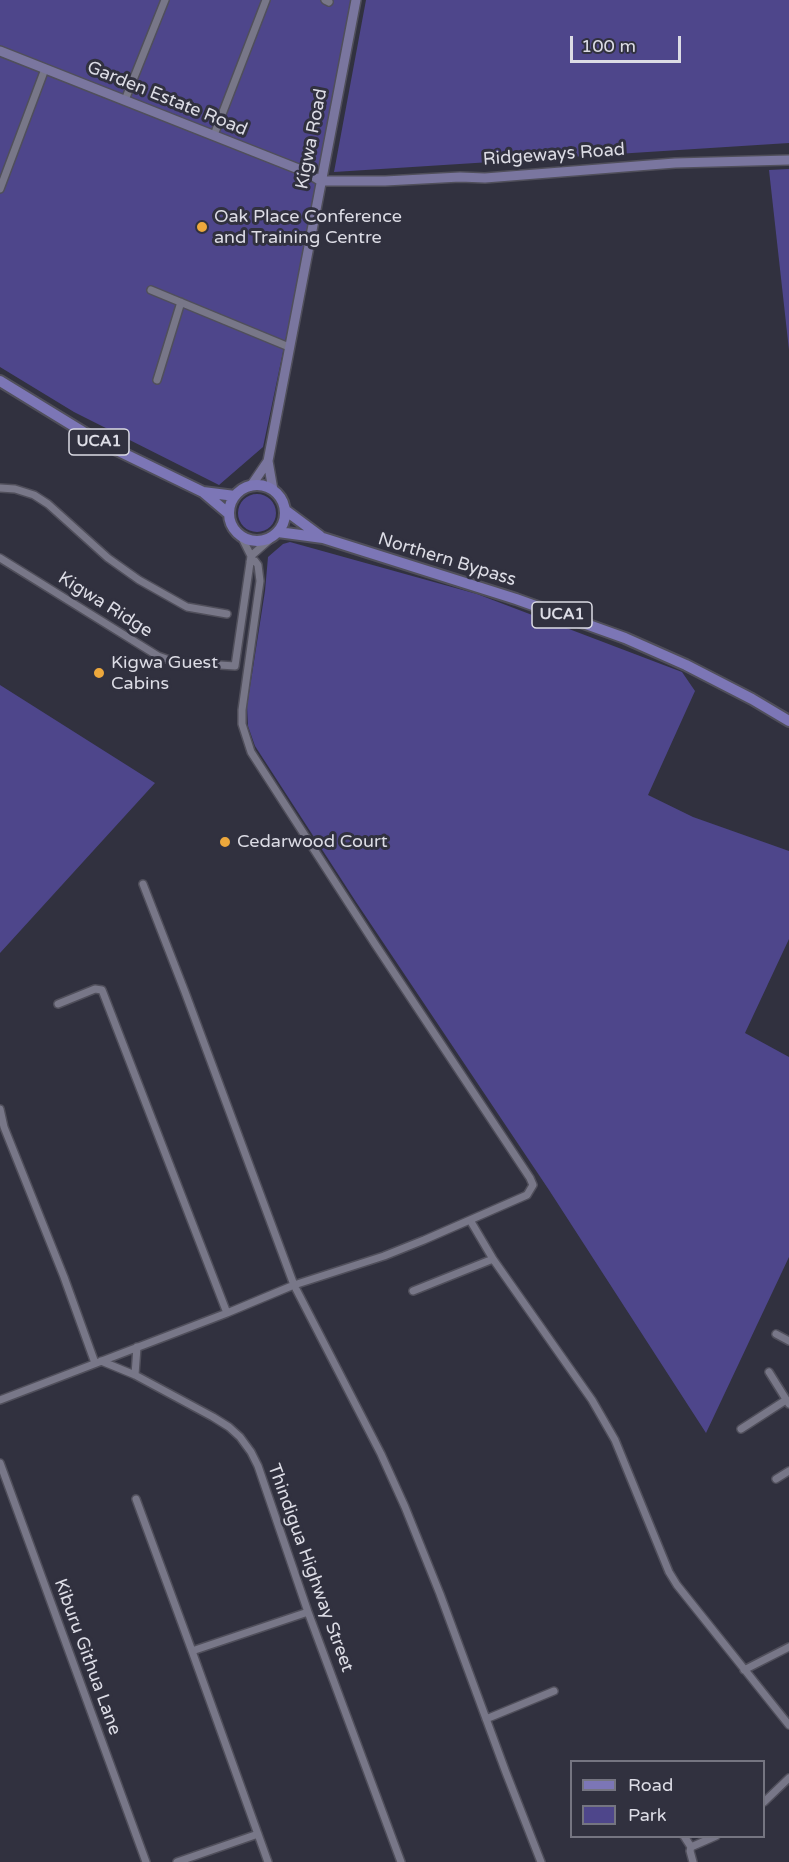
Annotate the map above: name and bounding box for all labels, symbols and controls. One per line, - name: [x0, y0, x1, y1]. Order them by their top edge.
- scale bar: [573, 24, 684, 62]
- text: 100 m: [581, 35, 636, 57]
- street label: Garden Estate Road: [84, 57, 250, 141]
- street label: Kigwa Road: [292, 87, 332, 191]
- street label: Ridgeways Road: [482, 139, 626, 171]
- place label: Oak Place Conference and Training Centre: [214, 206, 402, 248]
- marker: Oak Place Conference and Training Centre: [195, 220, 209, 234]
- road number: UCA1: [69, 429, 129, 455]
- street label: Northern Bypass: [375, 529, 519, 591]
- street label: Kigwa Ridge: [54, 567, 156, 643]
- road number: UCA1: [532, 602, 592, 628]
- place label: Kigwa Guest Cabins: [111, 652, 218, 694]
- marker: Kigwa Guest Cabins: [92, 666, 106, 680]
- place label: Cedarwood Court: [237, 831, 388, 853]
- marker: Cedarwood Court: [218, 835, 232, 849]
- street label: Thindigua Highway Street: [262, 1461, 358, 1675]
- street label: Kiburu Githua Lane: [49, 1576, 125, 1738]
- legend: [570, 1760, 765, 1838]
- text: Road: [628, 1774, 673, 1796]
- text: Park: [628, 1804, 666, 1826]

